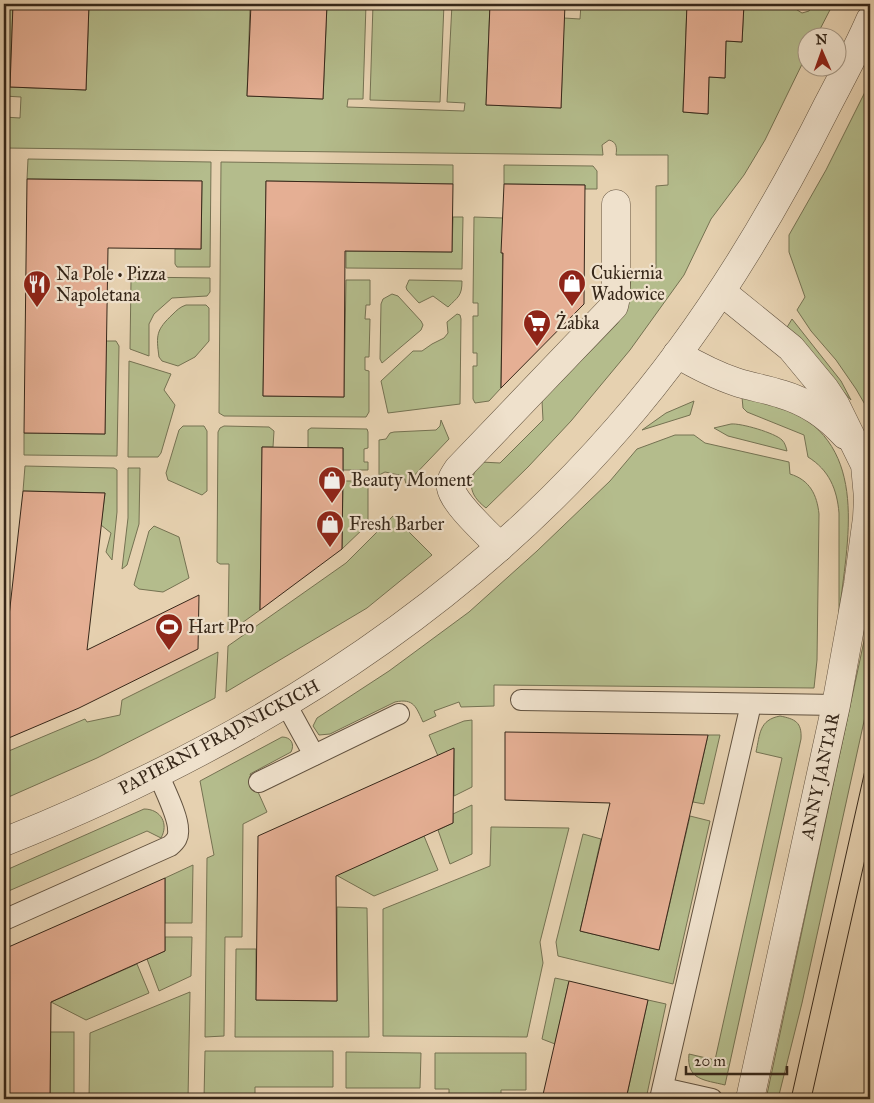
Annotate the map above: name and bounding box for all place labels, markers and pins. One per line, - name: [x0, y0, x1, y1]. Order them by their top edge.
- place label: Cukiernia Wadowice: [591, 262, 665, 305]
- place label: Na Pole • Pizza Napoletana: [56, 263, 166, 306]
- shop icon: Cukiernia Wadowice: [557, 268, 587, 307]
- restaurant icon: Na Pole • Pizza Napoletana: [22, 269, 52, 308]
- supermarket icon: Żabka: [522, 308, 552, 347]
- place label: Żabka: [556, 311, 600, 334]
- shop icon: Beauty Moment: [317, 465, 347, 504]
- place label: Beauty Moment: [351, 469, 473, 491]
- shop icon: Fresh Barber: [315, 509, 345, 548]
- place label: Fresh Barber: [349, 513, 444, 535]
- sports icon: Hart Pro: [154, 612, 184, 651]
- place label: Hart Pro: [188, 616, 254, 638]

